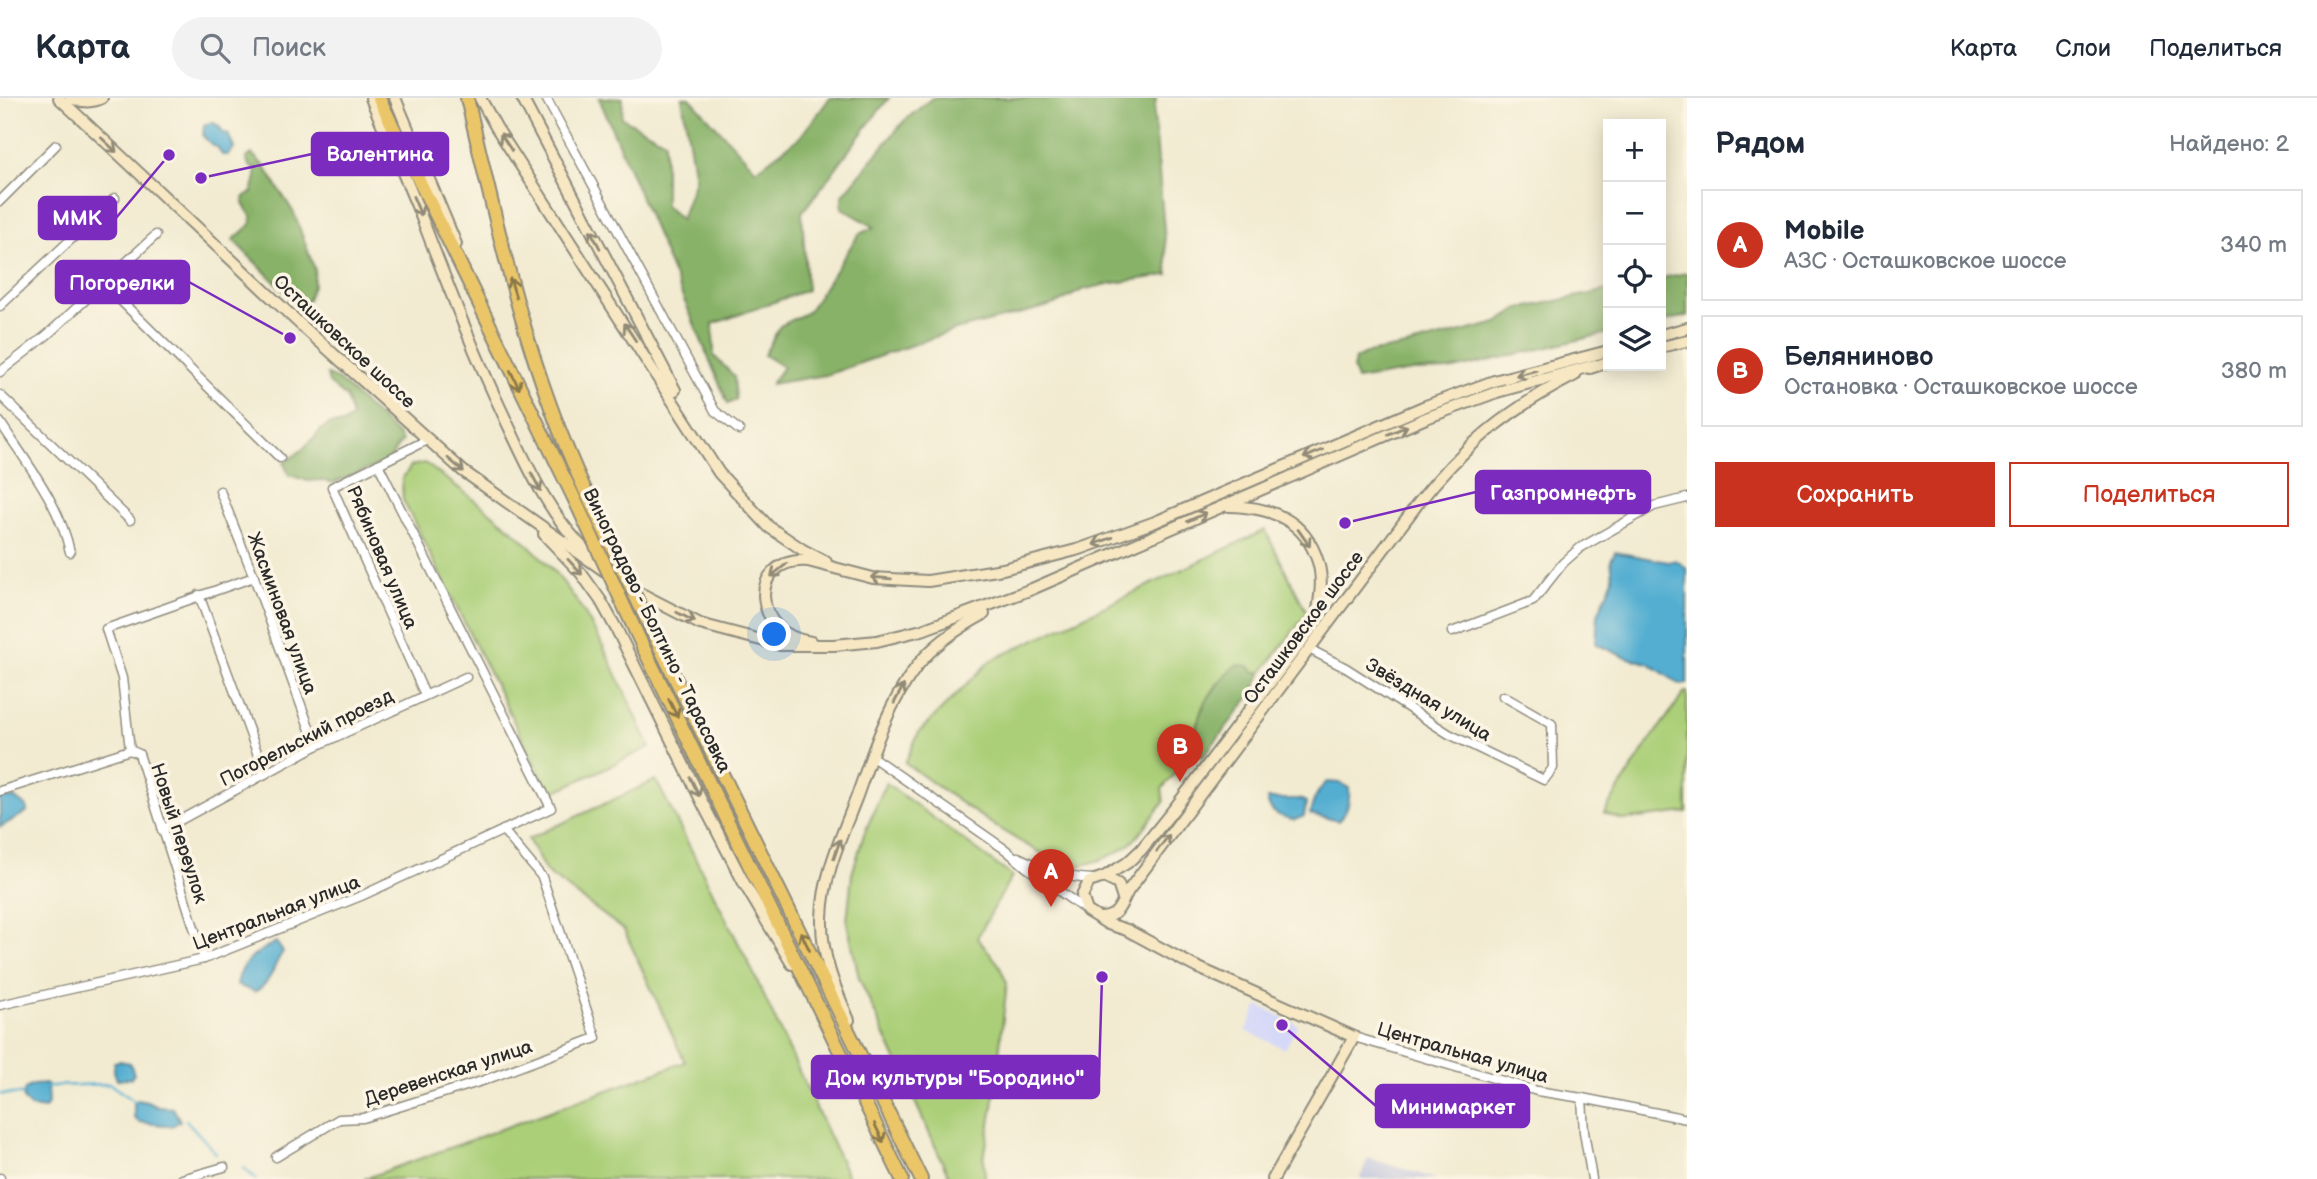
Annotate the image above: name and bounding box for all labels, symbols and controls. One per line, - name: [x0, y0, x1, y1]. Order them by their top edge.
- search box: [172, 17, 662, 80]
- text: Карта: [35, 28, 130, 68]
- icon: search: [196, 29, 234, 67]
- text: Поиск: [252, 33, 326, 64]
- text: Карта: [1950, 34, 2017, 63]
- text: Слои: [2055, 34, 2111, 63]
- text: Поделиться: [2149, 34, 2282, 63]
- map controls: [1603, 119, 1666, 371]
- button: +: [1603, 119, 1666, 182]
- text: Рядом: [1715, 126, 1805, 162]
- text: Найдено: 2: [2169, 130, 2289, 158]
- callout: Валентина: [312, 133, 448, 175]
- one-way arrow: [498, 133, 513, 152]
- one-way arrow: [100, 136, 117, 153]
- text: Валентина: [326, 142, 434, 167]
- button: −: [1603, 182, 1666, 245]
- one-way arrow: [411, 195, 424, 216]
- callout: ММК: [39, 197, 116, 239]
- text: ММК: [52, 206, 103, 231]
- text: Mobile: [1784, 216, 1864, 247]
- one-way arrow: [588, 230, 602, 250]
- text: A: [1733, 231, 1747, 259]
- text: 340 m: [2220, 231, 2287, 259]
- button: locate: [1603, 245, 1666, 308]
- text: АЗС · Осташковское шоссе: [1784, 247, 2067, 275]
- callout: Погорелки: [56, 261, 189, 303]
- street label: Осташковское шоссе: [268, 270, 420, 414]
- text: Погорелки: [69, 271, 175, 296]
- one-way arrow: [505, 277, 518, 299]
- button: layers: [1603, 308, 1666, 371]
- one-way arrow: [623, 323, 637, 343]
- text: Беляниново: [1784, 342, 1934, 373]
- text: B: [1732, 357, 1748, 385]
- text: 380 m: [2221, 357, 2287, 385]
- one-way arrow: [1515, 367, 1538, 380]
- one-way arrow: [509, 369, 523, 390]
- text: Остановка · Осташковское шоссе: [1784, 373, 2138, 401]
- one-way arrow: [1387, 423, 1408, 436]
- one-way arrow: [1303, 448, 1325, 461]
- one-way arrow: [447, 457, 465, 473]
- button: Сохранить: [1715, 462, 1995, 527]
- button: Поделиться: [2009, 462, 2289, 527]
- one-way arrow: [530, 471, 543, 492]
- callout: Газпромнефть: [1476, 471, 1650, 513]
- text: Газпромнефть: [1490, 481, 1636, 506]
- street label: Рябиновая улица: [341, 482, 422, 633]
- street label: Виноградово - Болтино - Тарасовка: [578, 485, 736, 777]
- one-way arrow: [1186, 510, 1207, 523]
- one-way arrow: [1297, 528, 1311, 547]
- street label: Жасминовая улица: [242, 530, 322, 698]
- one-way arrow: [1093, 535, 1115, 548]
- street label: Осташковское шоссе: [1239, 547, 1369, 709]
- one-way arrow: [567, 558, 583, 576]
- one-way arrow: [771, 563, 789, 578]
- one-way arrow: [870, 571, 893, 584]
- one-way arrow: [675, 610, 696, 624]
- your location: [757, 617, 791, 651]
- street label: Звёздная улица: [1361, 654, 1495, 747]
- street label: Погорельский проезд: [216, 684, 398, 792]
- one-way arrow: [893, 684, 907, 705]
- one-way arrow: [667, 697, 680, 718]
- pin: B: [1157, 724, 1203, 782]
- street label: Новый переулок: [145, 760, 212, 906]
- one-way arrow: [688, 776, 702, 797]
- one-way arrow: [1156, 834, 1170, 853]
- one-way arrow: [832, 838, 844, 860]
- pin: A: [1028, 849, 1074, 907]
- street label: Центральная улица: [190, 871, 363, 956]
- one-way arrow: [798, 931, 811, 952]
- street label: Центральная улица: [1374, 1018, 1551, 1089]
- street label: Деревенская улица: [362, 1035, 535, 1111]
- callout: Дом культуры "Бородино": [812, 1056, 1099, 1098]
- text: Дом культуры "Бородино": [826, 1066, 1084, 1091]
- callout: Минимаркет: [1376, 1085, 1529, 1127]
- text: Минимаркет: [1390, 1095, 1516, 1120]
- one-way arrow: [873, 1122, 887, 1143]

